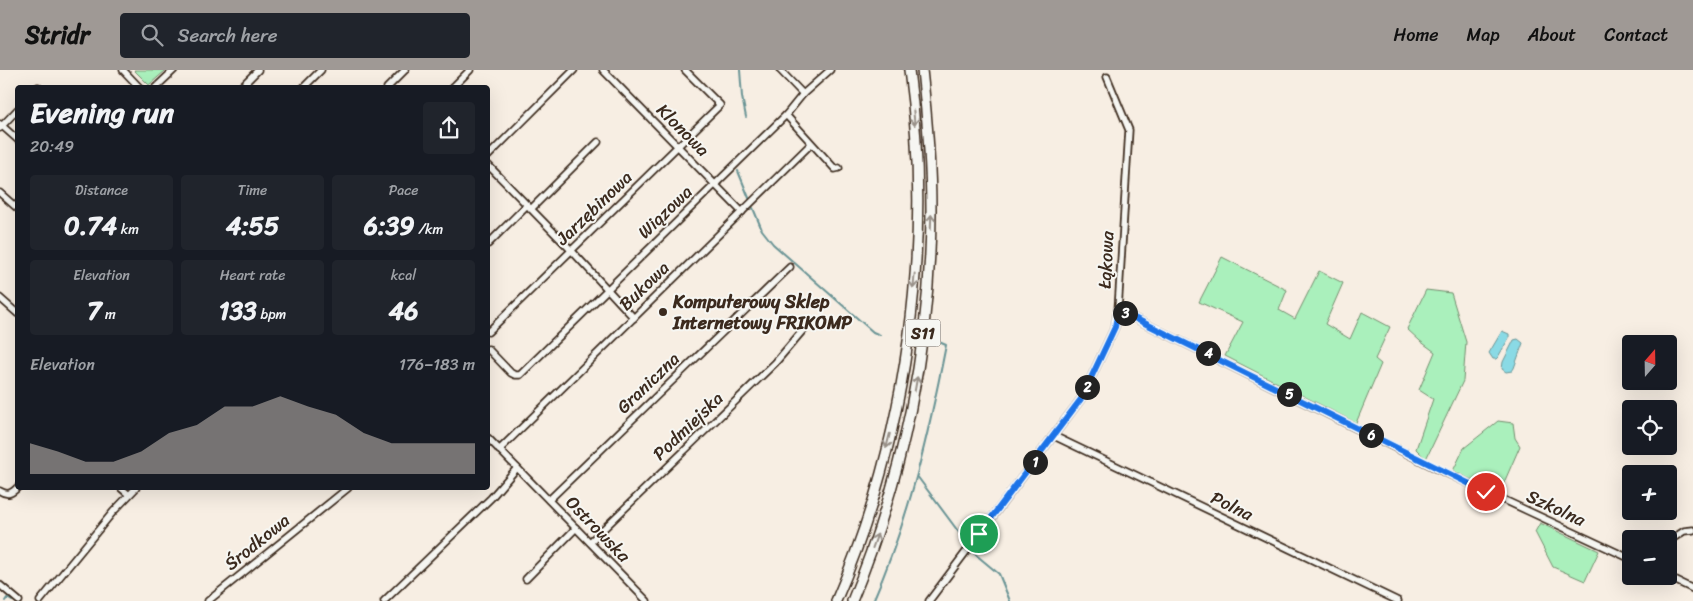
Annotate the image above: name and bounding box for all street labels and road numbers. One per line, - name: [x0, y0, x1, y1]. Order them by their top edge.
- street label: Klonowa: [649, 96, 717, 164]
- street label: Jarzębinowa: [547, 163, 640, 254]
- street label: Wiązowa: [630, 177, 700, 247]
- street label: Łąkowa: [1089, 229, 1124, 290]
- street label: Bukowa: [611, 253, 677, 319]
- road number: S11: [906, 320, 940, 346]
- street label: Graniczna: [609, 344, 687, 422]
- street label: Podmiejska: [645, 384, 731, 468]
- street label: Szkolna: [1521, 480, 1592, 536]
- street label: Polna: [1205, 482, 1260, 530]
- street label: Ostrowska: [557, 488, 639, 571]
- street label: Środkowa: [217, 505, 297, 579]

